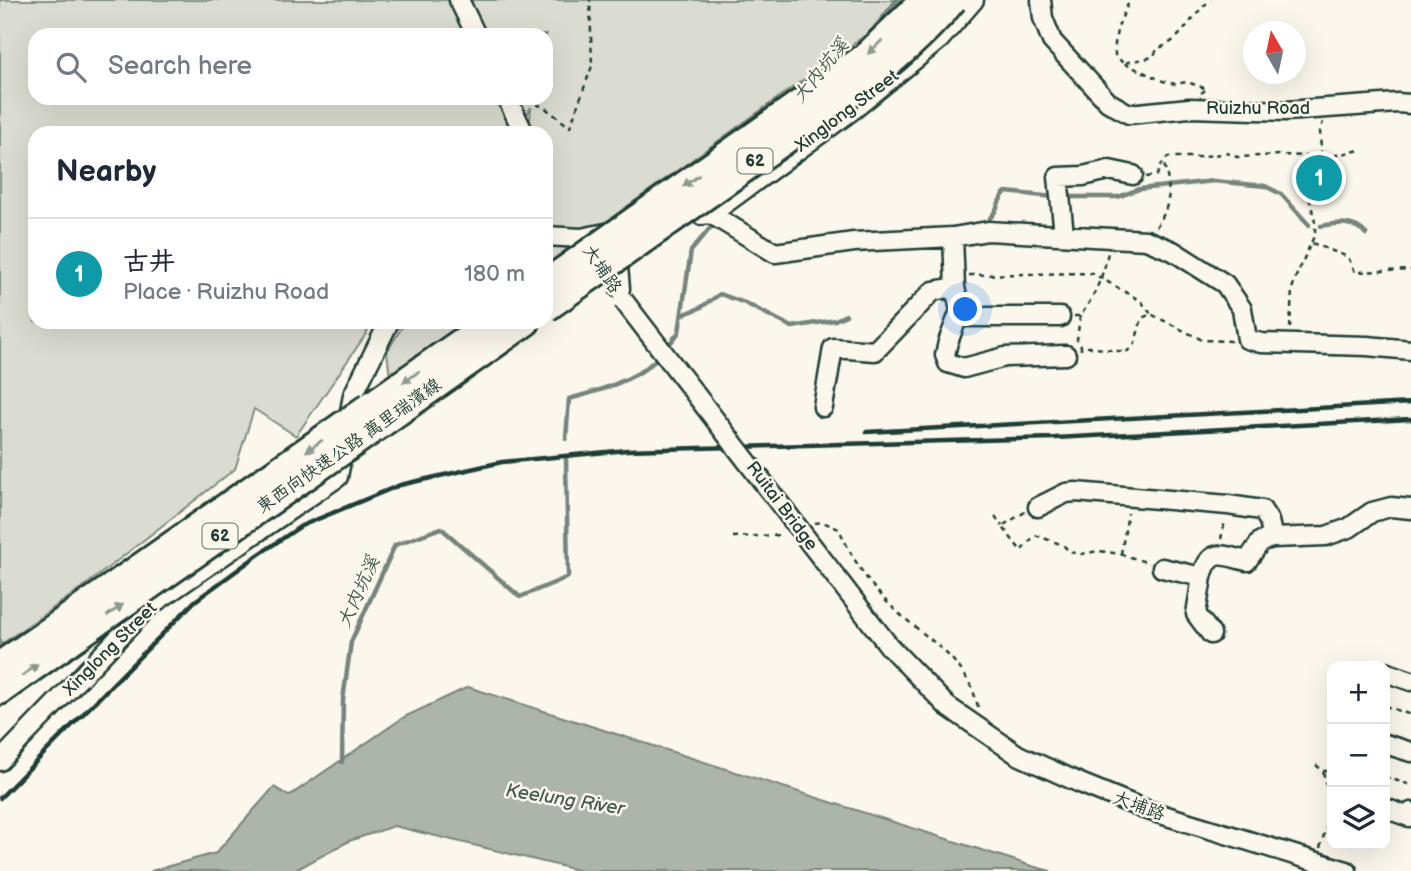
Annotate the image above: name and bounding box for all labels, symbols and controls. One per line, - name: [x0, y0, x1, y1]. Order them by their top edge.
- north arrow: [1243, 21, 1306, 84]
- search box: [28, 28, 553, 105]
- water label: 大內坑溪: [788, 33, 854, 108]
- one-way arrow: [867, 39, 884, 55]
- icon: search: [52, 48, 90, 86]
- text: Search here: [108, 51, 252, 82]
- street label: Xinglong Street: [791, 65, 903, 157]
- street label: Ruizhu Road: [1206, 98, 1310, 119]
- road number: 62: [738, 148, 772, 174]
- pin: 1: [1296, 152, 1342, 204]
- text: Nearby: [56, 154, 156, 190]
- one-way arrow: [682, 174, 700, 188]
- street label: 大埔路: [578, 241, 626, 297]
- text: 古井: [123, 247, 175, 278]
- text: 1: [74, 260, 84, 288]
- text: 180 m: [464, 260, 525, 288]
- text: Place · Ruizhu Road: [123, 278, 329, 306]
- your location: [948, 292, 982, 326]
- one-way arrow: [402, 370, 420, 384]
- street label: 東西向快速公路 萬里瑞濱線: [253, 374, 445, 518]
- one-way arrow: [305, 439, 323, 453]
- street label: Ruitai Bridge: [742, 457, 822, 555]
- road number: 62: [202, 524, 238, 548]
- water label: 大內坑溪: [333, 552, 385, 631]
- street label: Xinglong Street: [58, 598, 161, 701]
- one-way arrow: [106, 603, 124, 617]
- map controls: [1327, 661, 1390, 850]
- button: +: [1327, 661, 1390, 724]
- one-way arrow: [21, 663, 39, 677]
- button: −: [1327, 724, 1390, 787]
- water label: Keelung River: [504, 779, 627, 821]
- street label: 大埔路: [1110, 787, 1168, 825]
- button: layers: [1327, 787, 1390, 850]

